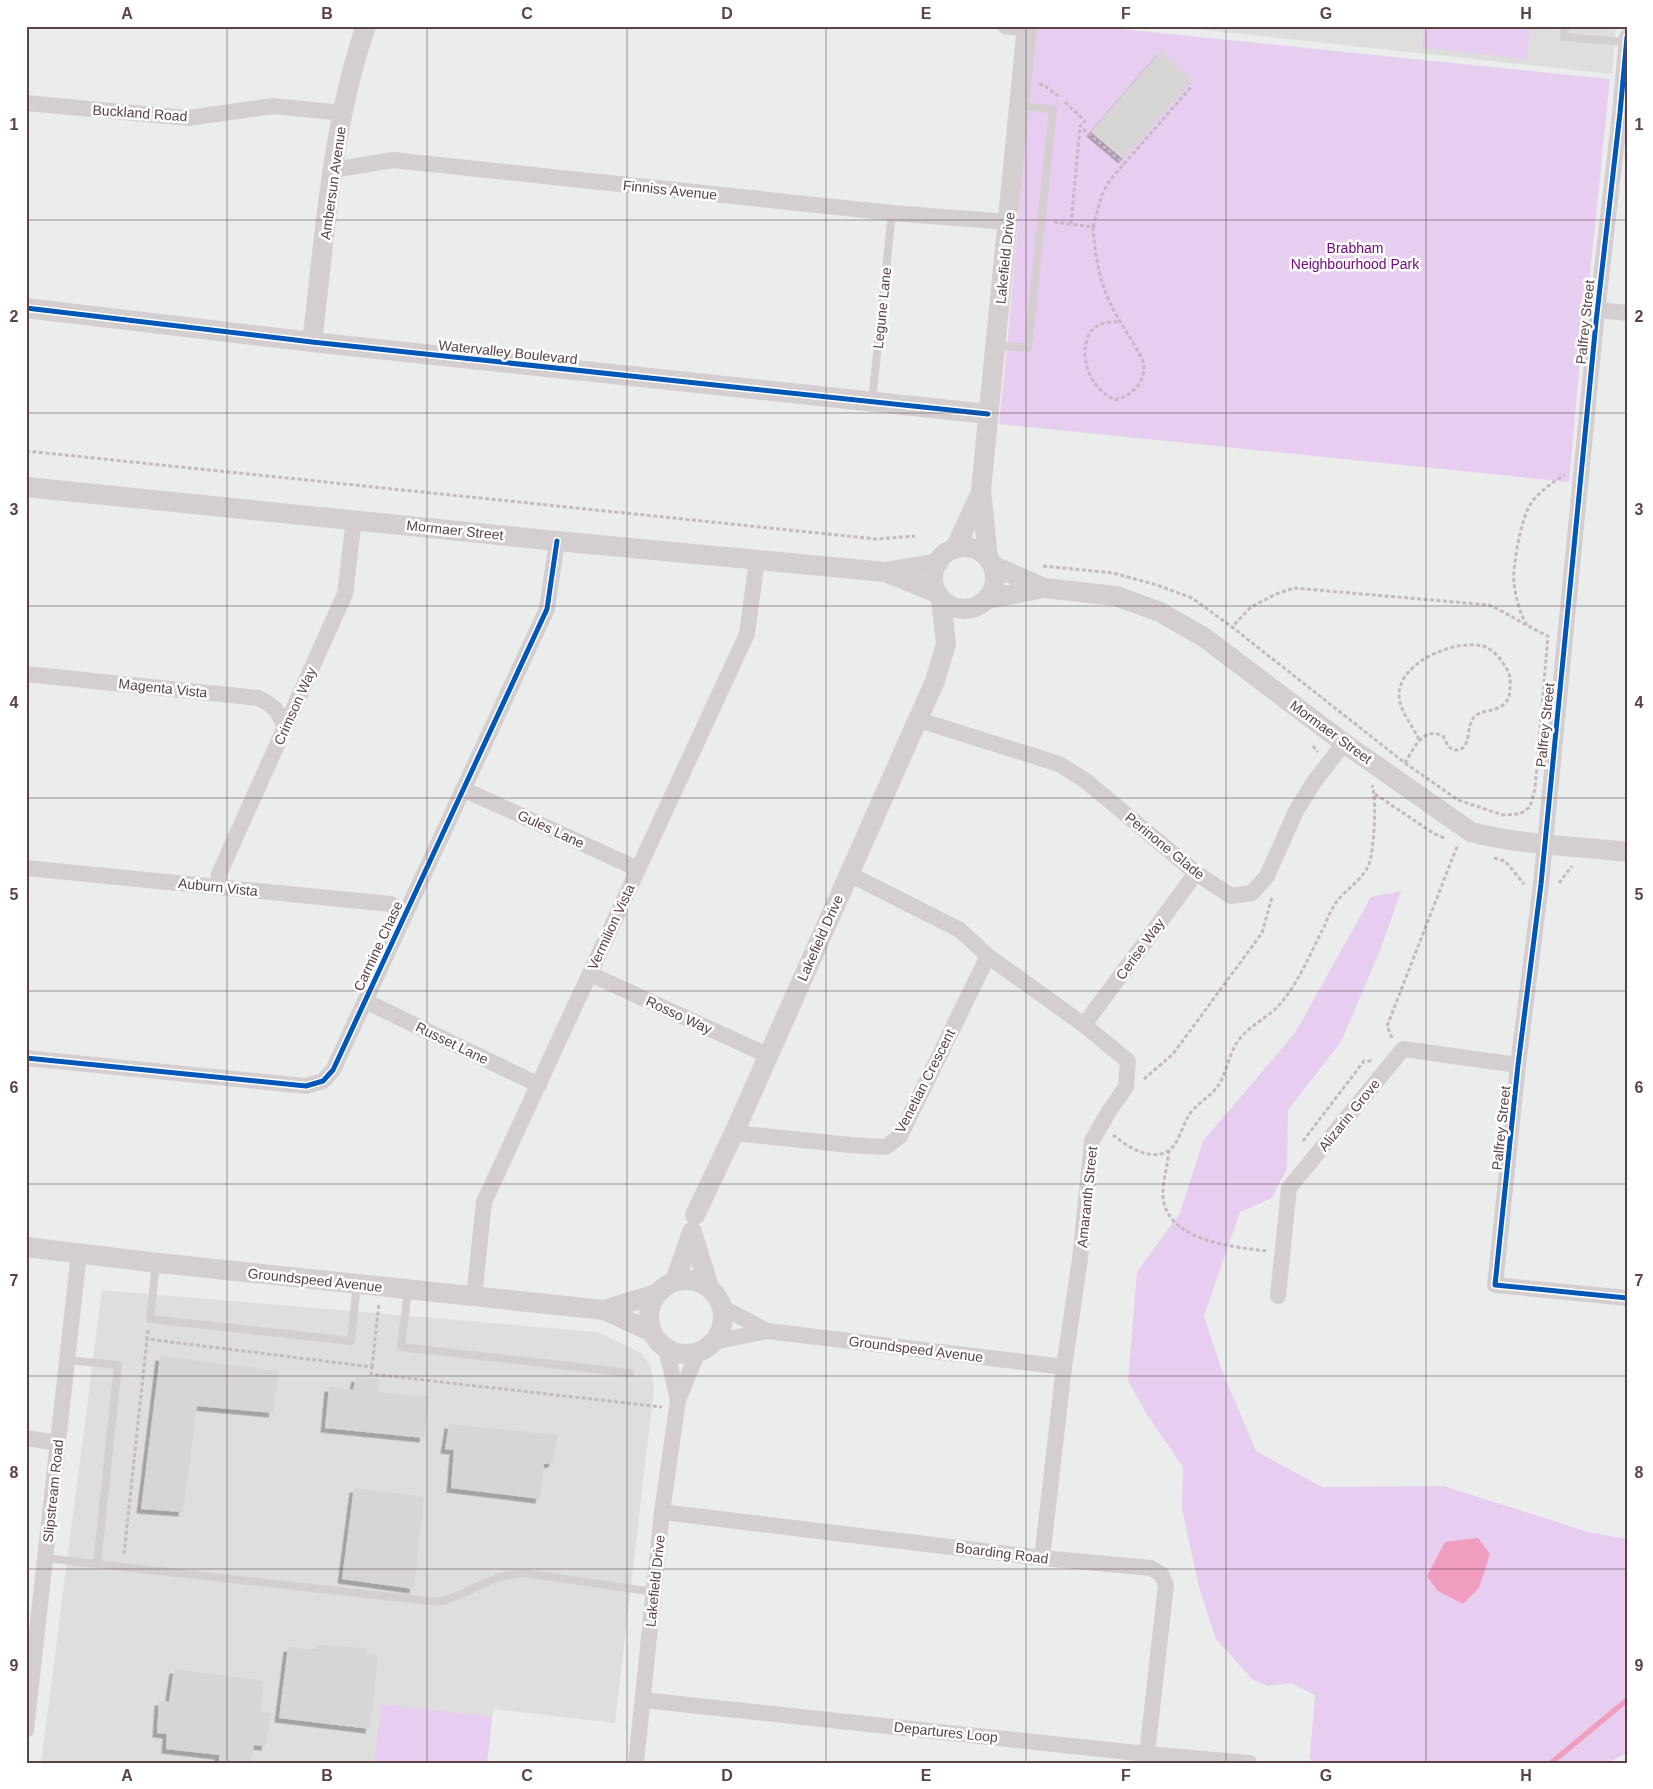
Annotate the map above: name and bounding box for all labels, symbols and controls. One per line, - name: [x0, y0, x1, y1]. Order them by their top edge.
- text: A: [121, 5, 133, 22]
- text: B: [321, 5, 333, 22]
- text: C: [521, 5, 533, 22]
- text: D: [721, 5, 733, 22]
- text: E: [921, 5, 932, 22]
- text: F: [1121, 5, 1131, 22]
- text: G: [1320, 5, 1332, 22]
- text: H: [1520, 5, 1532, 22]
- street label: Buckland Road: [92, 102, 188, 124]
- text: 1: [10, 116, 19, 133]
- text: 1: [1635, 116, 1644, 133]
- street label: Ambersun Avenue: [317, 125, 349, 241]
- street label: Finniss Avenue: [622, 177, 718, 203]
- street label: Lakefield Drive: [992, 211, 1018, 305]
- park label: Brabham Neighbourhood Park: [1291, 240, 1420, 272]
- street label: Legune Lane: [870, 266, 894, 349]
- street label: Palfrey Street: [1573, 279, 1597, 365]
- text: 2: [10, 308, 19, 325]
- text: 2: [1635, 308, 1644, 325]
- street label: Watervalley Boulevard: [438, 337, 578, 367]
- text: 3: [10, 501, 19, 518]
- text: 3: [1635, 501, 1644, 518]
- street label: Mormaer Street: [406, 517, 504, 543]
- street label: Crimson Way: [271, 665, 319, 747]
- street label: Magenta Vista: [118, 675, 208, 701]
- street label: Palfrey Street: [1533, 682, 1557, 768]
- text: 4: [10, 694, 19, 711]
- text: 4: [1635, 694, 1644, 711]
- street label: Mormaer Street: [1287, 697, 1375, 767]
- street label: Gules Lane: [515, 807, 587, 851]
- street label: Perinone Glade: [1122, 809, 1208, 883]
- street label: Auburn Vista: [177, 875, 259, 899]
- street label: Vermilion Vista: [584, 882, 638, 972]
- text: 5: [10, 886, 19, 903]
- text: 5: [1635, 886, 1644, 903]
- street label: Lakefield Drive: [794, 892, 846, 984]
- street label: Carmine Chase: [350, 898, 406, 993]
- street label: Cerise Way: [1112, 915, 1168, 983]
- street label: Rosso Way: [643, 993, 715, 1037]
- street label: Russet Lane: [413, 1019, 491, 1068]
- street label: Venetian Crescent: [892, 1026, 958, 1136]
- street label: Alizarin Grove: [1315, 1076, 1383, 1154]
- text: 6: [10, 1079, 19, 1096]
- text: 6: [1635, 1079, 1644, 1096]
- street label: Palfrey Street: [1489, 1085, 1513, 1171]
- street label: Amaranth Street: [1074, 1145, 1100, 1249]
- street label: Groundspeed Avenue: [247, 1265, 383, 1295]
- text: 7: [10, 1272, 19, 1289]
- text: 7: [1635, 1272, 1644, 1289]
- street label: Groundspeed Avenue: [848, 1333, 984, 1365]
- street label: Slipstream Road: [40, 1439, 66, 1543]
- text: 8: [10, 1464, 19, 1481]
- text: 8: [1635, 1464, 1644, 1481]
- street label: Lakefield Drive: [642, 1534, 668, 1628]
- street label: Boarding Road: [955, 1539, 1049, 1567]
- text: 9: [10, 1657, 19, 1674]
- text: 9: [1635, 1657, 1644, 1674]
- street label: Departures Loop: [893, 1719, 999, 1745]
- text: A: [121, 1767, 133, 1784]
- text: B: [321, 1767, 333, 1784]
- text: C: [521, 1767, 533, 1784]
- text: D: [721, 1767, 733, 1784]
- text: E: [921, 1767, 932, 1784]
- text: F: [1121, 1767, 1131, 1784]
- text: G: [1320, 1767, 1332, 1784]
- text: H: [1520, 1767, 1532, 1784]

